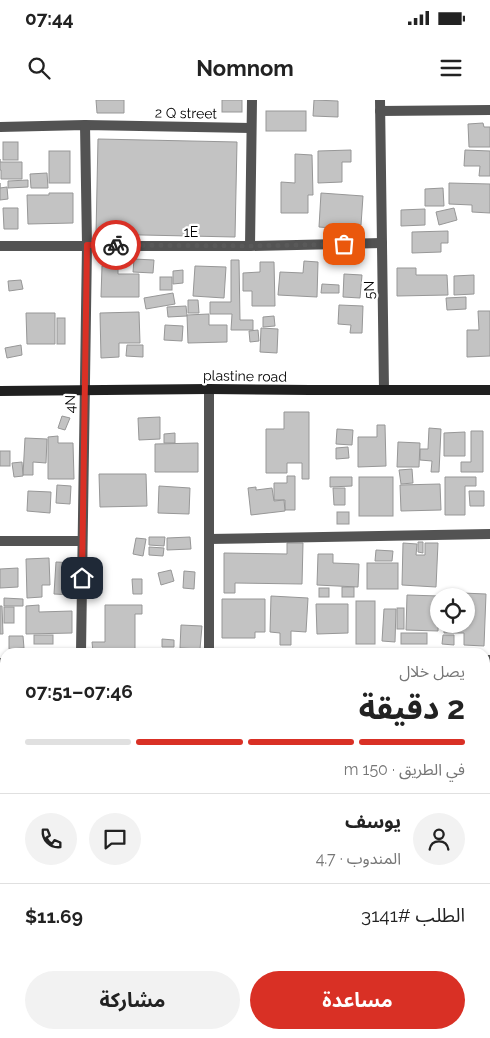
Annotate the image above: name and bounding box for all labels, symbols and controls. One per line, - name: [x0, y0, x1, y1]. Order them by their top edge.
- text: 07:44: [25, 7, 74, 29]
- icon: search: [25, 54, 53, 82]
- icon: menu: [437, 54, 465, 82]
- text: Nomnom: [196, 55, 294, 81]
- street label: 2 Q street: [155, 104, 218, 122]
- courier: [91, 220, 141, 270]
- pin: [323, 223, 365, 265]
- street label: 1E: [184, 224, 198, 240]
- icon: bag: [330, 230, 358, 258]
- icon: bike: [102, 231, 130, 259]
- street label: 5N: [361, 281, 377, 299]
- street label: plastine road: [203, 367, 287, 385]
- street label: 4N: [62, 395, 78, 413]
- pin: [61, 557, 103, 599]
- icon: home: [68, 564, 96, 592]
- map controls: [430, 588, 475, 633]
- button: locate: [430, 588, 475, 633]
- text: يصل خلال: [399, 662, 465, 681]
- text: 07:46–07:51: [25, 680, 133, 702]
- text: 2 دقيقة: [359, 689, 465, 726]
- text: في الطريق · 150 m: [344, 760, 465, 779]
- text: يوسف: [345, 810, 401, 832]
- button: phone: [25, 813, 77, 865]
- button: chat: [89, 813, 141, 865]
- button: person: [413, 813, 465, 865]
- text: المندوب · 4.7: [316, 849, 401, 868]
- text: الطلب #3141: [361, 904, 465, 926]
- text: $11.69: [25, 905, 83, 927]
- button: مشاركة: [25, 971, 240, 1029]
- button: مساعدة: [250, 971, 465, 1029]

